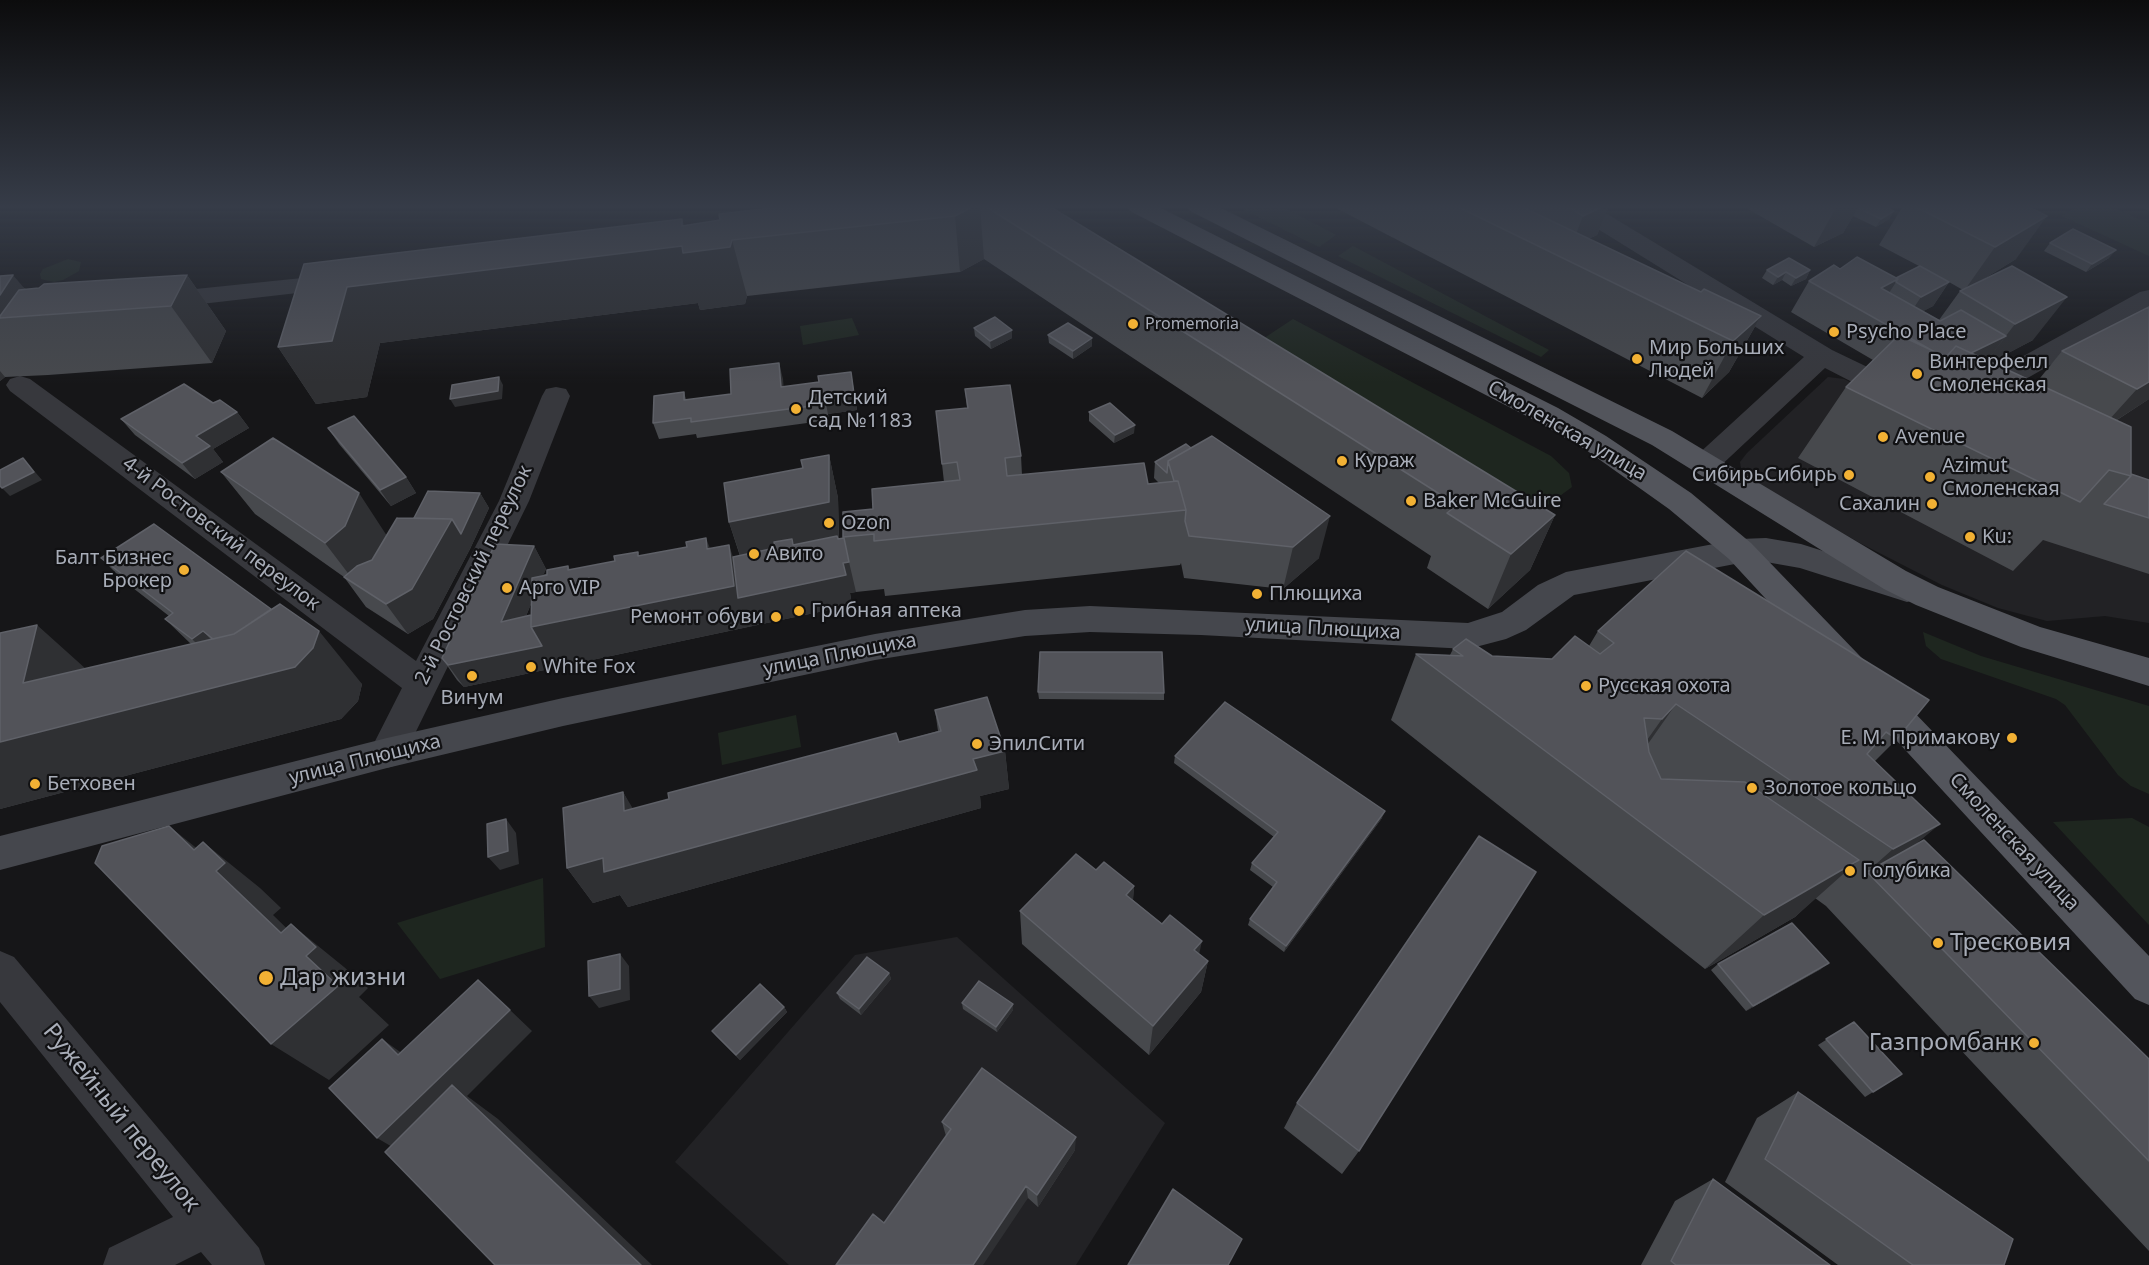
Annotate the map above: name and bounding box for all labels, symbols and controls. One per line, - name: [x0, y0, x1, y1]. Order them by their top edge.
- place label: Promemoria: [1145, 314, 1239, 334]
- marker: Promemoria: [1126, 317, 1140, 331]
- place label: Psycho Place: [1846, 320, 1966, 344]
- marker: Psycho Place: [1827, 325, 1841, 339]
- place label: Мир Больших Людей: [1649, 336, 1784, 383]
- place label: Винтерфелл Смоленская: [1929, 350, 2048, 397]
- marker: Мир Больших Людей: [1630, 352, 1644, 366]
- marker: Винтерфелл Смоленская: [1910, 367, 1924, 381]
- street label: Смоленская улица: [1483, 376, 1651, 486]
- place label: Детский сад №1183: [808, 386, 912, 433]
- marker: Детский сад №1183: [789, 402, 803, 416]
- place label: Avenue: [1895, 425, 1965, 449]
- marker: Avenue: [1876, 430, 1890, 444]
- place label: Кураж: [1354, 449, 1415, 473]
- street label: 4-й Ростовский переулок: [118, 452, 324, 616]
- marker: Кураж: [1335, 454, 1349, 468]
- place label: Azimut Смоленская: [1942, 454, 2060, 501]
- street label: 2-й Ростовский переулок: [410, 461, 538, 689]
- place label: СибирьСибирь: [1692, 463, 1837, 487]
- marker: СибирьСибирь: [1842, 468, 1856, 482]
- marker: Azimut Смоленская: [1923, 470, 1937, 484]
- place label: Baker McGuire: [1423, 489, 1562, 513]
- place label: Сахалин: [1839, 492, 1920, 516]
- marker: Baker McGuire: [1404, 494, 1418, 508]
- marker: Сахалин: [1925, 497, 1939, 511]
- place label: Ozon: [841, 511, 890, 535]
- marker: Ozon: [822, 516, 836, 530]
- place label: Ku:: [1982, 525, 2012, 549]
- marker: Ku:: [1963, 530, 1977, 544]
- place label: Авито: [766, 542, 823, 566]
- place label: Балт Бизнес Брокер: [55, 546, 172, 593]
- marker: Авито: [747, 547, 761, 561]
- marker: Балт Бизнес Брокер: [177, 563, 191, 577]
- place label: Арго VIP: [519, 576, 600, 600]
- marker: Арго VIP: [500, 581, 514, 595]
- place label: Плющиха: [1269, 582, 1363, 606]
- marker: Плющиха: [1250, 587, 1264, 601]
- place label: Грибная аптека: [811, 599, 962, 623]
- marker: Грибная аптека: [792, 604, 806, 618]
- place label: Ремонт обуви: [630, 605, 764, 629]
- marker: Ремонт обуви: [769, 610, 783, 624]
- street label: улица Плющиха: [1245, 613, 1401, 645]
- street label: улица Плющиха: [761, 628, 919, 682]
- place label: White Fox: [543, 655, 635, 679]
- marker: White Fox: [524, 660, 538, 674]
- marker: Винум: [465, 669, 479, 683]
- place label: Русская охота: [1598, 674, 1731, 698]
- marker: Русская охота: [1579, 679, 1593, 693]
- place label: Винум: [440, 686, 504, 710]
- place label: Е. М. Примакову: [1841, 726, 2000, 750]
- street label: улица Плющиха: [287, 730, 443, 790]
- marker: Е. М. Примакову: [2005, 731, 2019, 745]
- place label: ЭпилСити: [989, 732, 1085, 756]
- marker: ЭпилСити: [970, 737, 984, 751]
- street label: Смоленская улица: [1944, 768, 2084, 916]
- place label: Бетховен: [47, 772, 136, 796]
- place label: Золотое кольцо: [1764, 776, 1917, 800]
- marker: Бетховен: [28, 777, 42, 791]
- marker: Золотое кольцо: [1745, 781, 1759, 795]
- place label: Голубика: [1862, 859, 1951, 883]
- marker: Голубика: [1843, 864, 1857, 878]
- place label: Тресковия: [1950, 929, 2071, 957]
- marker: Тресковия: [1931, 936, 1945, 950]
- place label: Дар жизни: [280, 964, 406, 992]
- marker: Дар жизни: [257, 969, 275, 987]
- street label: Ружейный переулок: [36, 1018, 206, 1218]
- place label: Газпромбанк: [1869, 1029, 2022, 1057]
- marker: Газпромбанк: [2027, 1036, 2041, 1050]

